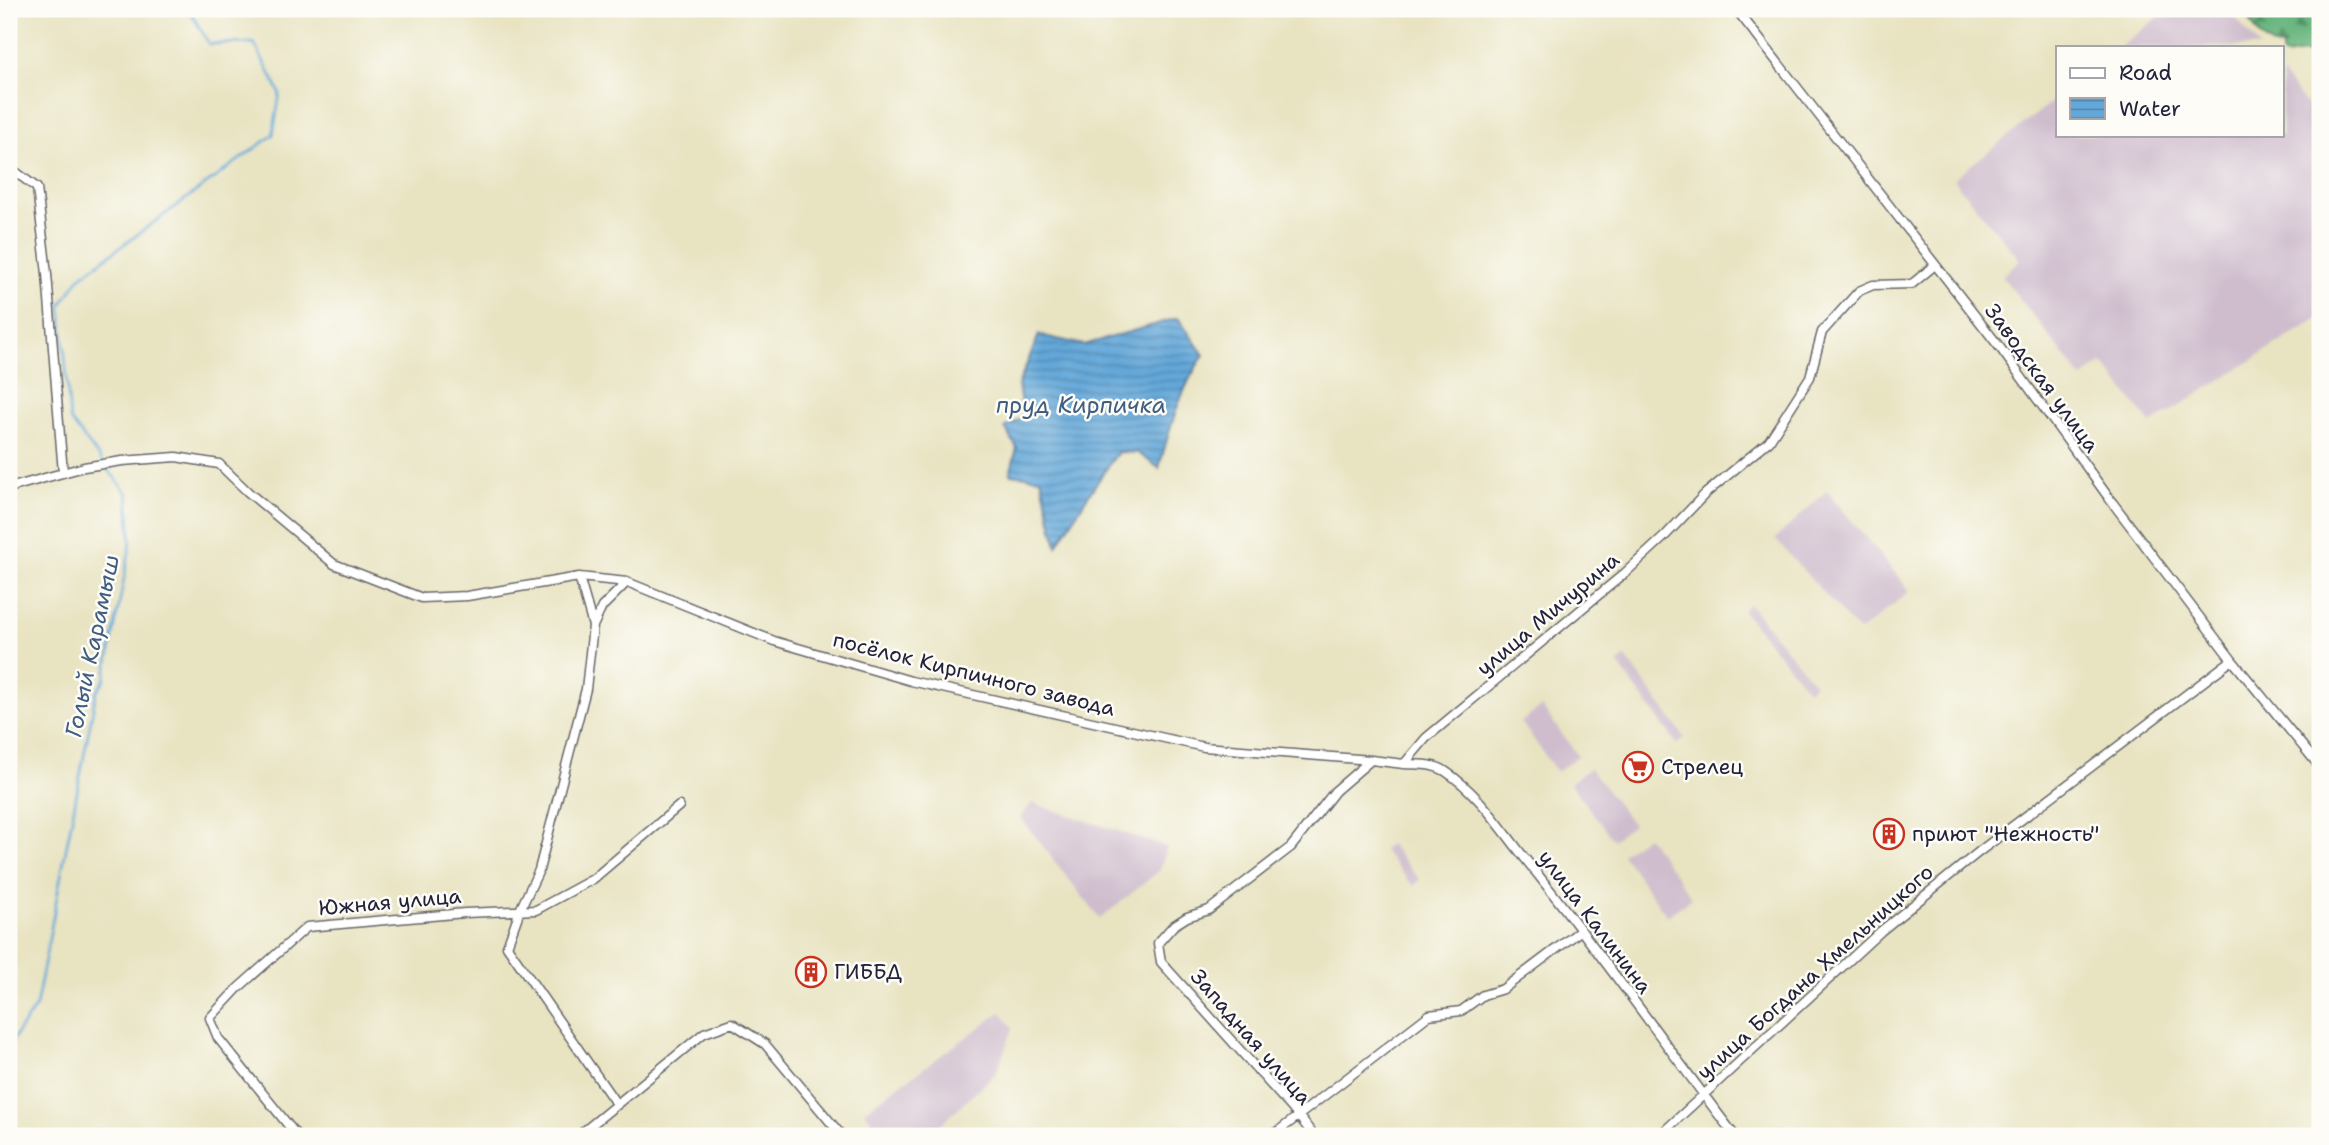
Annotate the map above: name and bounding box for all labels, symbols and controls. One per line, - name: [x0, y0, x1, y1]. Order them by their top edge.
- legend: [2056, 46, 2284, 136]
- text: Road: [2119, 59, 2172, 87]
- text: Water: [2119, 95, 2181, 123]
- street label: Заводская улица: [1978, 298, 2106, 458]
- water label: пруд Кирпичка: [996, 390, 1166, 420]
- street label: улица Мичурина: [1471, 546, 1625, 682]
- water label: Голый Карамыш: [58, 552, 126, 740]
- street label: посёлок Кирпичного завода: [830, 625, 1118, 723]
- supermarket icon: Стрелец: [1621, 750, 1655, 784]
- place label: Стрелец: [1661, 753, 1743, 781]
- building icon: приют "Нежность": [1872, 817, 1906, 851]
- place label: приют "Нежность": [1912, 820, 2099, 848]
- street label: улица Калинина: [1532, 844, 1658, 1000]
- street label: улица Богдана Хмельницкого: [1691, 858, 1939, 1086]
- street label: Южная улица: [318, 882, 462, 922]
- building icon: ГИББД: [794, 955, 828, 989]
- place label: ГИББД: [834, 958, 902, 986]
- street label: Западная улица: [1184, 963, 1318, 1111]

